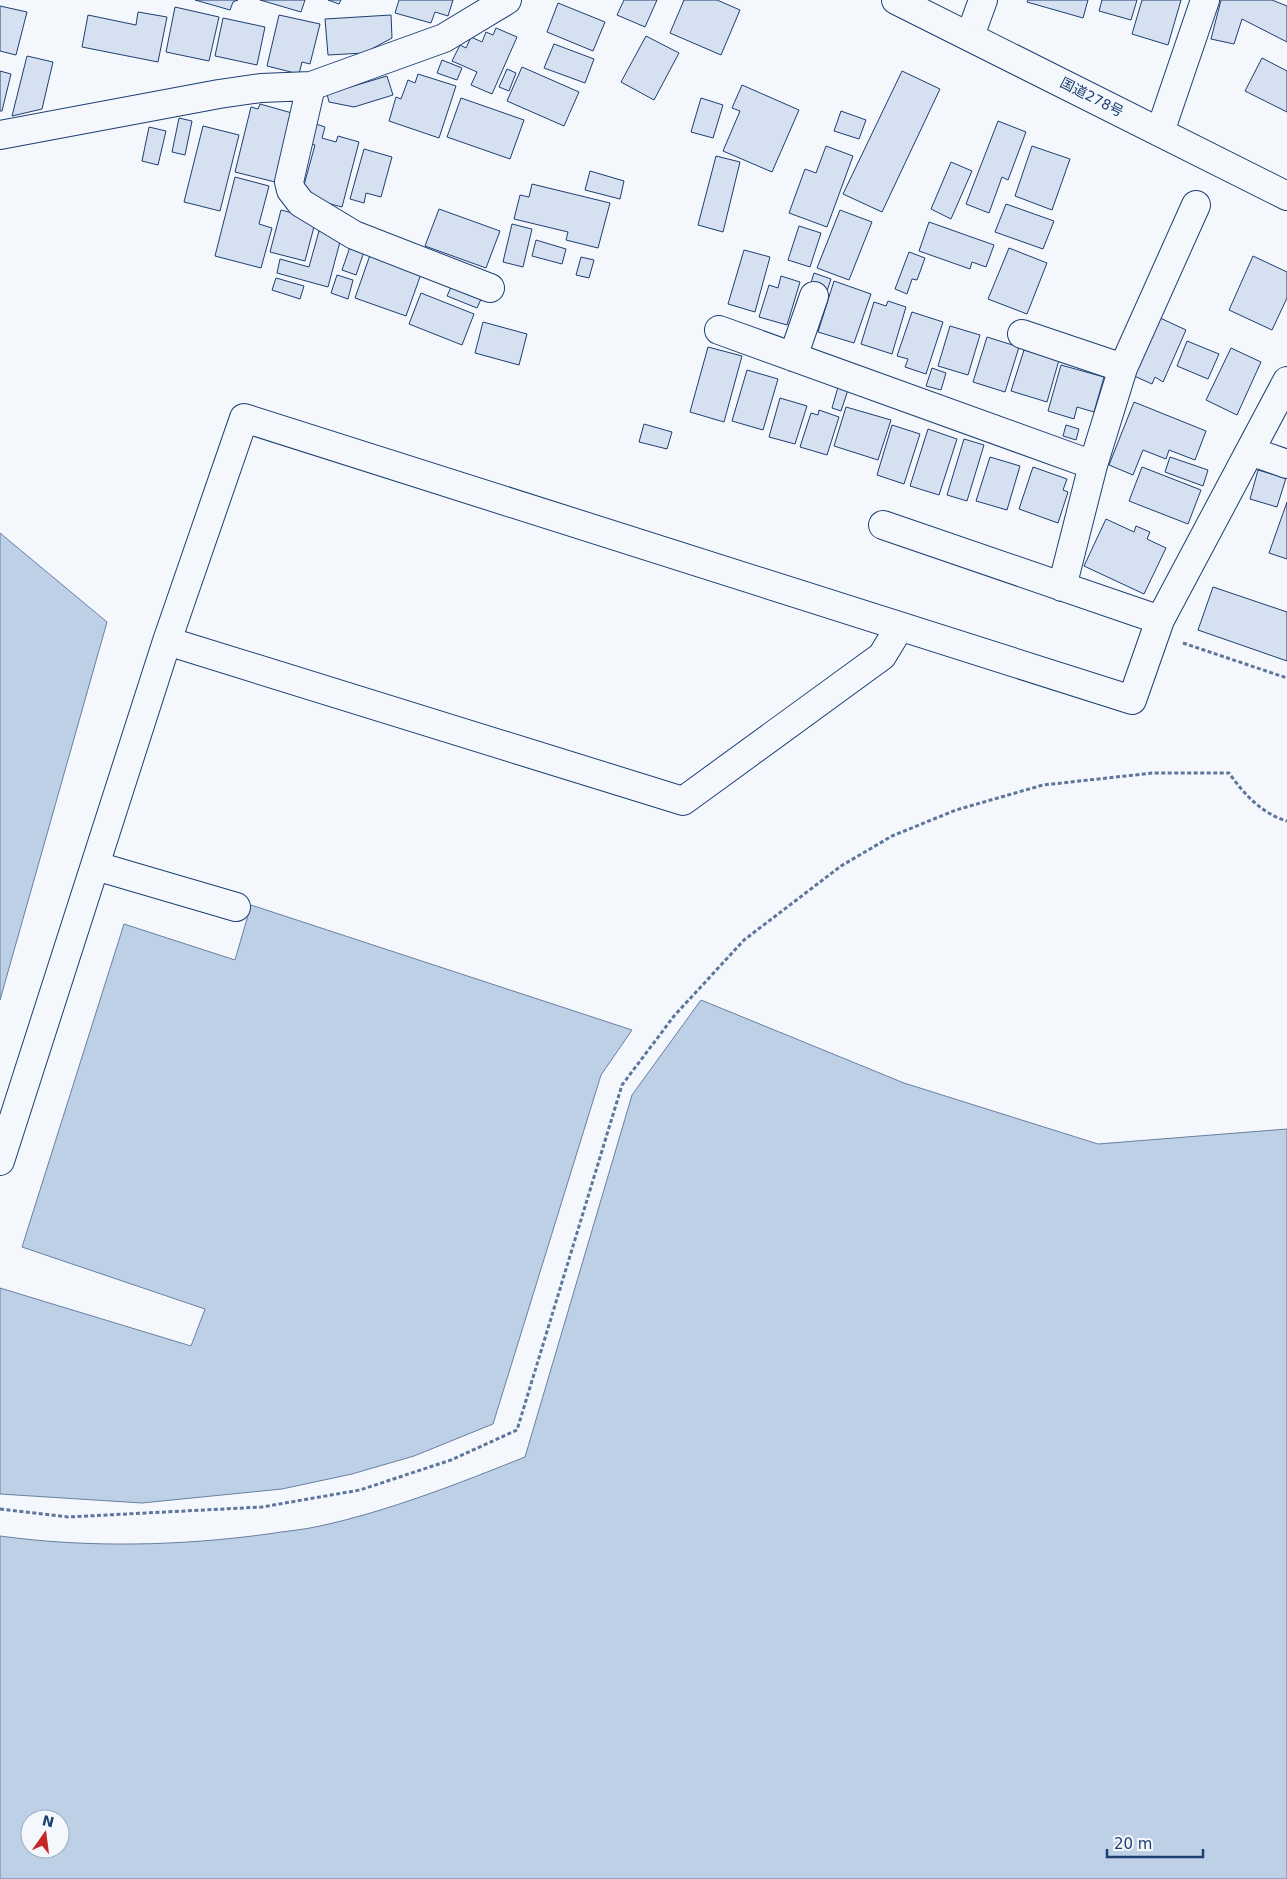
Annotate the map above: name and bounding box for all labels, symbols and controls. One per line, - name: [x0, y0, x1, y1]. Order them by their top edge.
- street label: 国道278号: [1058, 74, 1126, 120]
- north arrow: [20, 1809, 70, 1859]
- text: N: [41, 1812, 56, 1831]
- scale bar: [1107, 1826, 1203, 1858]
- text: 20 m: [1114, 1835, 1152, 1853]

